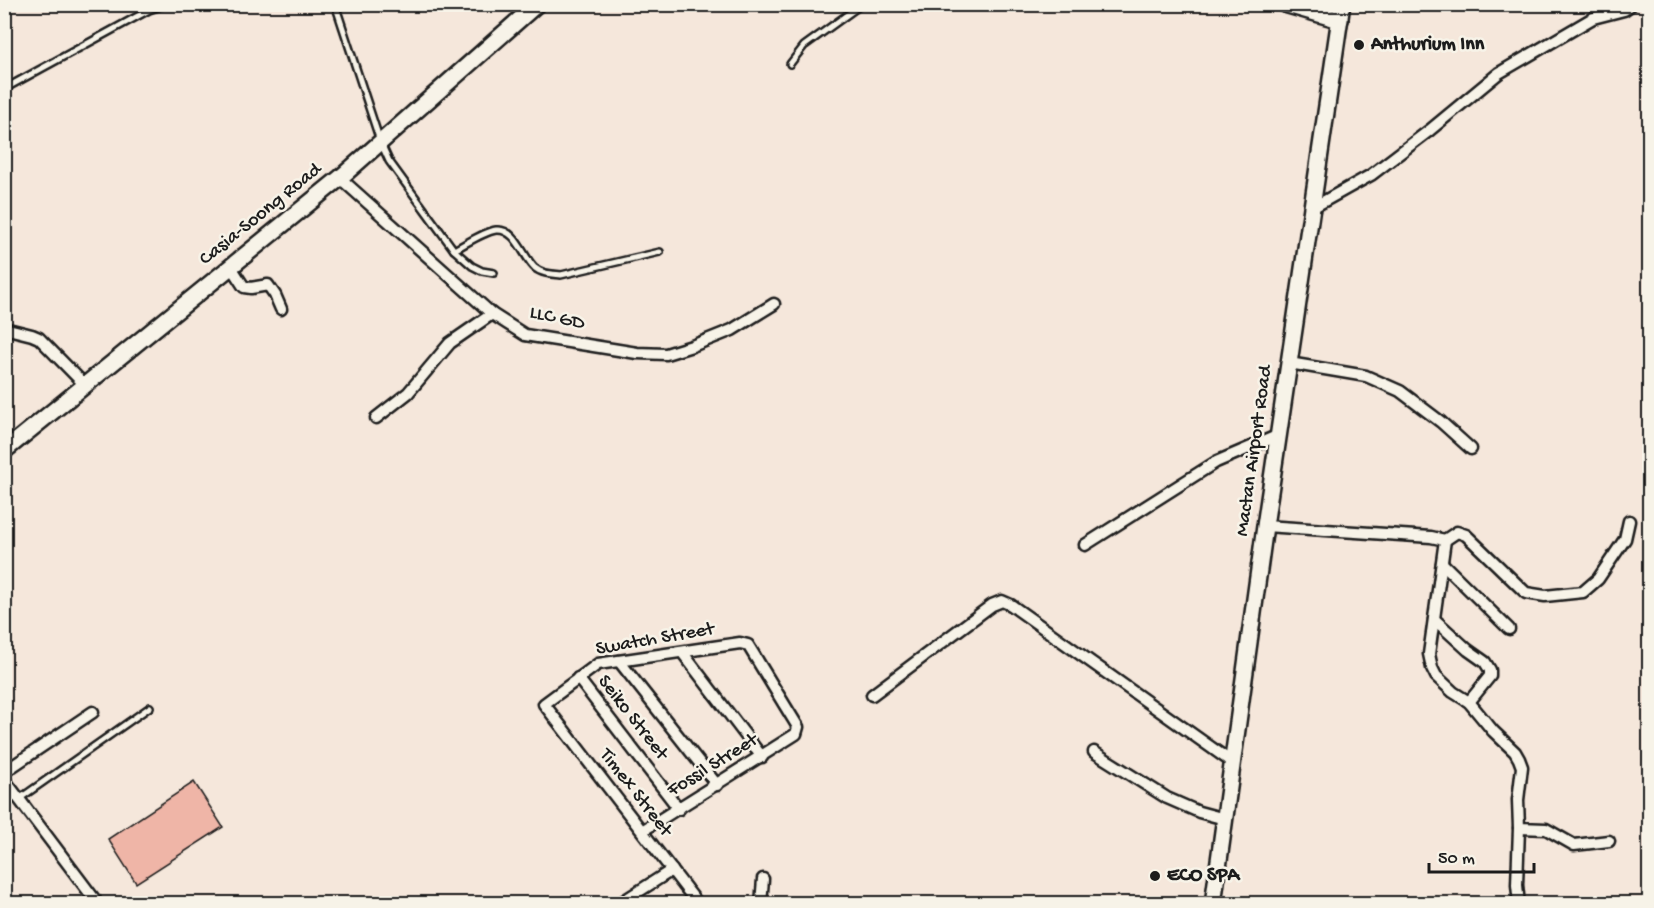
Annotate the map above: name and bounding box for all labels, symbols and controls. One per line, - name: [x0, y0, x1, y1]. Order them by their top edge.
- place label: Anthurium Inn: [1370, 34, 1485, 57]
- marker: Anthurium Inn: [1352, 38, 1366, 52]
- street label: Casia-Soong Road: [195, 157, 328, 271]
- street label: LLC GD: [527, 302, 588, 336]
- street label: Mactan Airport Road: [1232, 362, 1279, 538]
- street label: Swatch Street: [594, 618, 718, 662]
- street label: Seiko Street: [592, 671, 673, 766]
- street label: Fossil Street: [663, 728, 764, 803]
- street label: Timex Street: [593, 744, 678, 843]
- scale bar: [1429, 836, 1534, 874]
- text: 50 m: [1438, 849, 1475, 870]
- place label: ECO SPA: [1167, 865, 1241, 888]
- marker: ECO SPA: [1148, 869, 1162, 883]

